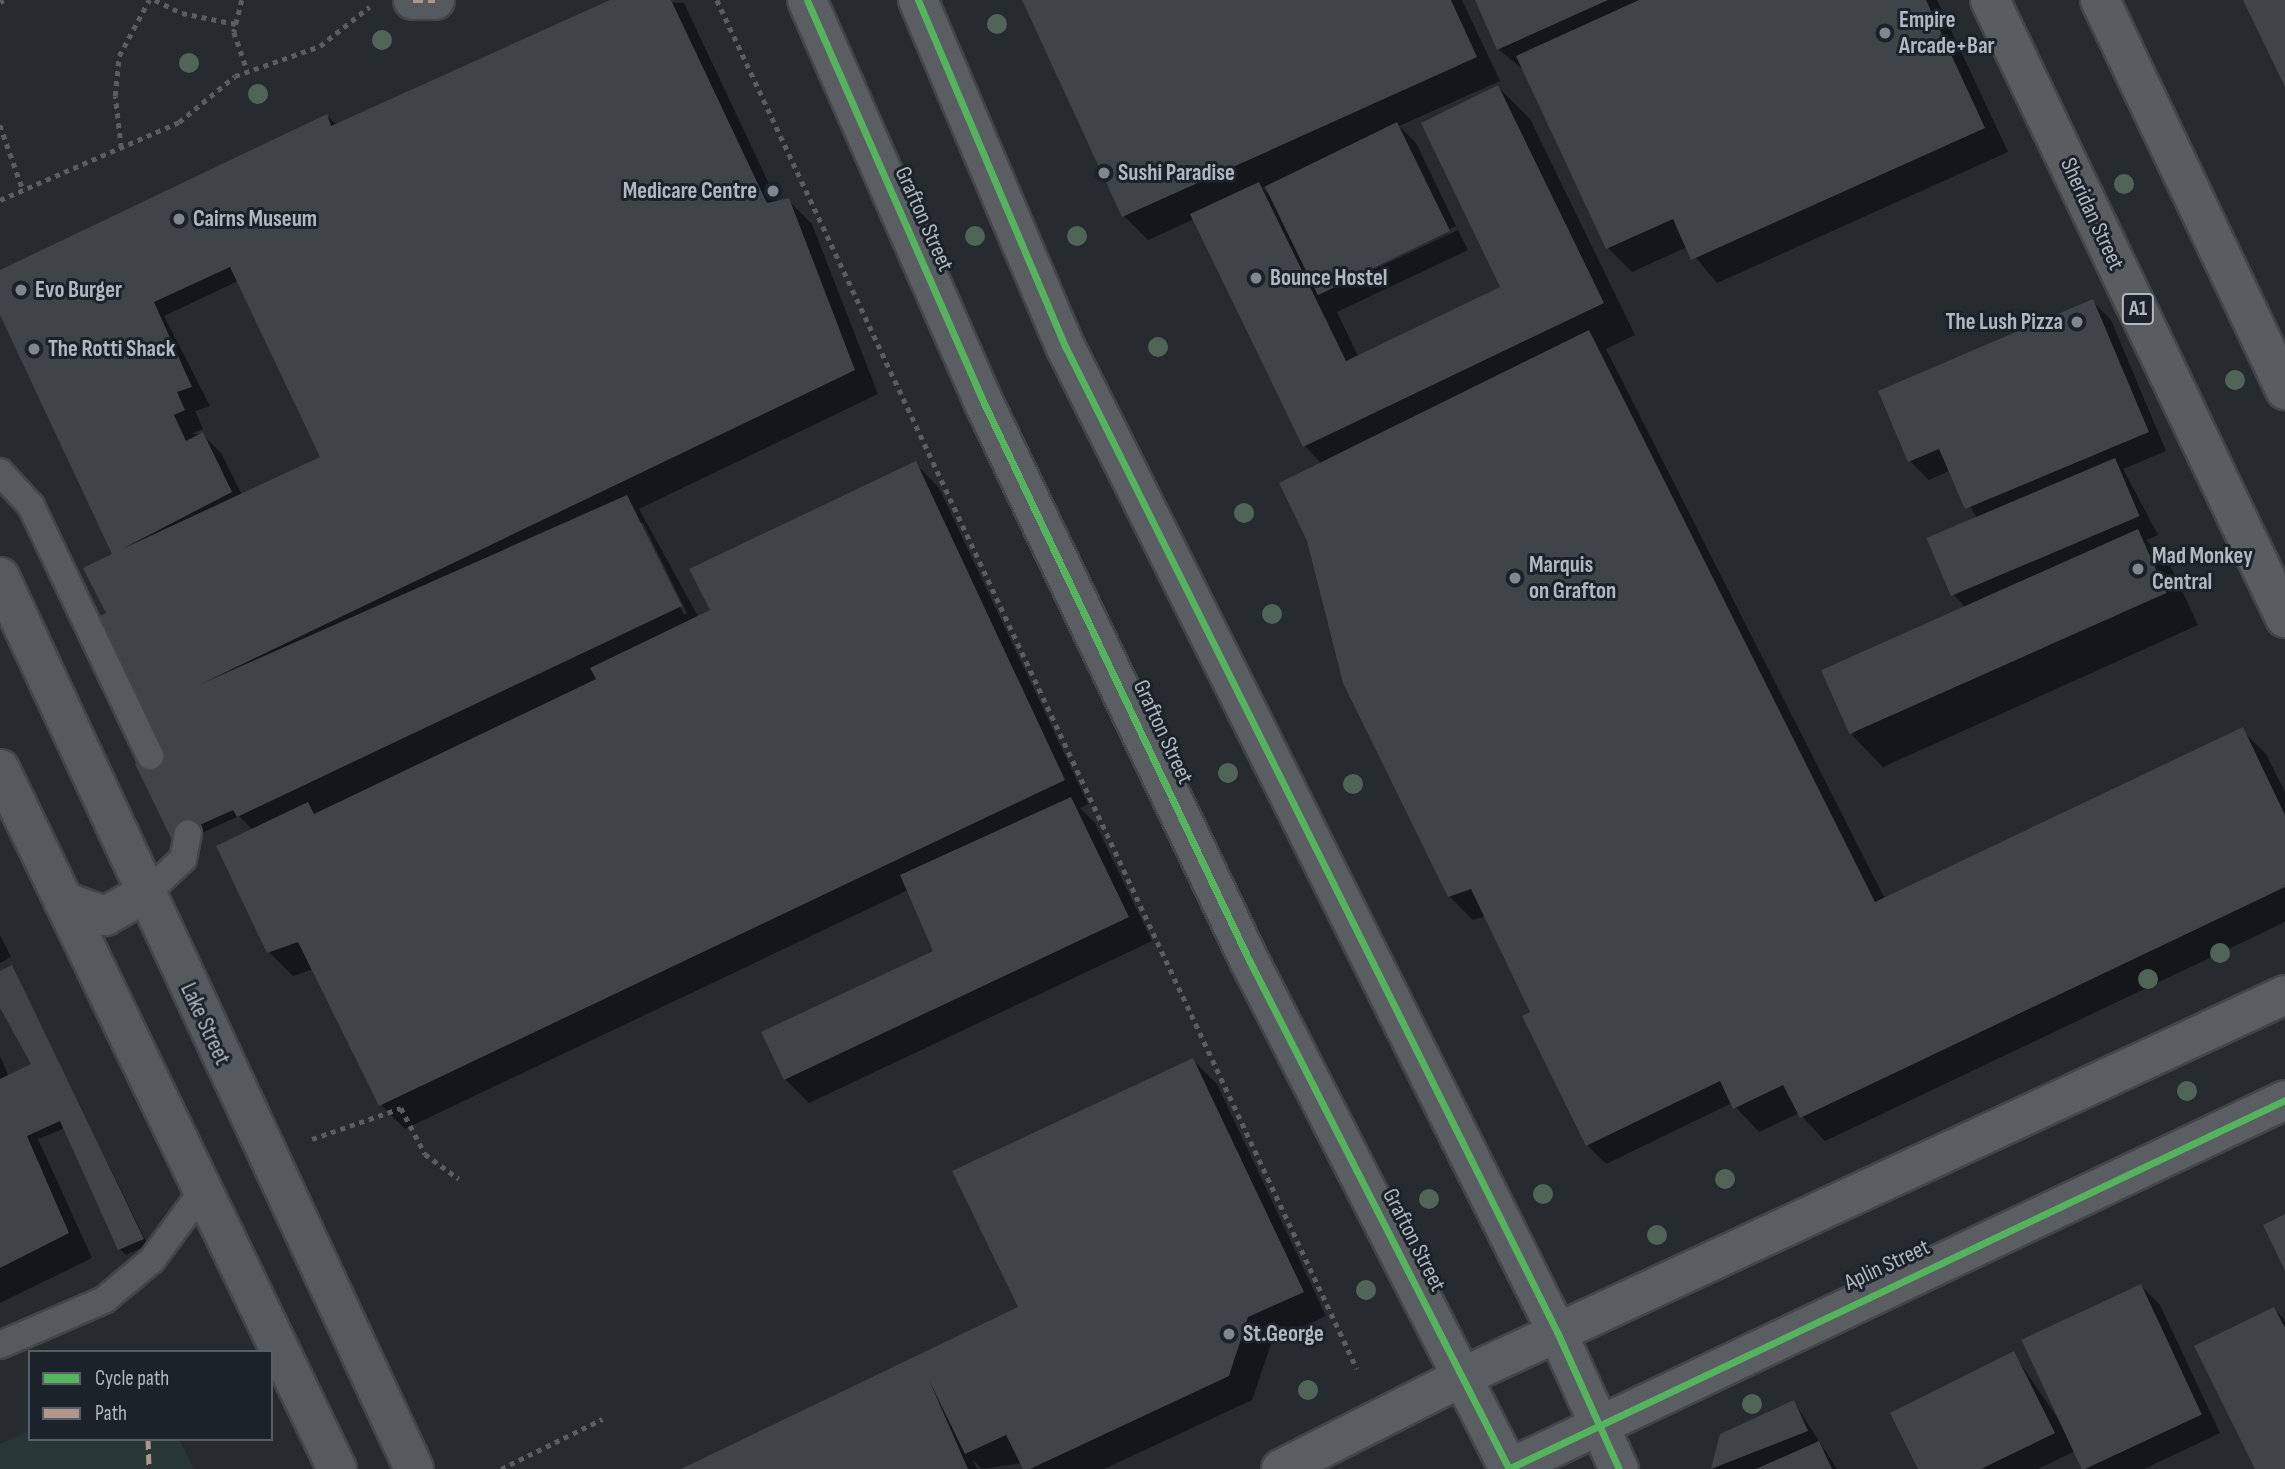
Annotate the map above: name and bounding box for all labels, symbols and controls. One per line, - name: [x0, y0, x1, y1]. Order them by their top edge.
- place label: Empire Arcade+Bar: [1899, 6, 1995, 60]
- marker: Empire Arcade+Bar: [1877, 25, 1893, 41]
- street label: Sheridan Street: [2054, 154, 2130, 274]
- place label: Sushi Paradise: [1118, 159, 1235, 187]
- street label: Grafton Street: [889, 162, 959, 276]
- marker: Sushi Paradise: [1096, 165, 1112, 181]
- place label: Medicare Centre: [623, 177, 757, 205]
- marker: Medicare Centre: [763, 181, 783, 201]
- place label: Cairns Museum: [193, 205, 317, 233]
- marker: Cairns Museum: [171, 211, 187, 227]
- place label: Bounce Hostel: [1270, 264, 1387, 292]
- marker: Bounce Hostel: [1248, 270, 1264, 286]
- place label: Evo Burger: [35, 276, 122, 304]
- marker: Evo Burger: [13, 282, 29, 298]
- road number: A1: [2120, 292, 2156, 326]
- place label: The Lush Pizza: [1946, 308, 2063, 336]
- marker: The Lush Pizza: [2069, 314, 2085, 330]
- place label: The Rotti Shack: [48, 335, 175, 363]
- marker: The Rotti Shack: [26, 341, 42, 357]
- place label: Mad Monkey Central: [2152, 542, 2253, 596]
- place label: Marquis on Grafton: [1529, 551, 1616, 605]
- marker: Mad Monkey Central: [2130, 561, 2146, 577]
- marker: Marquis on Grafton: [1507, 570, 1523, 586]
- street label: Grafton Street: [1127, 676, 1199, 788]
- street label: Lake Street: [174, 979, 236, 1069]
- street label: Grafton Street: [1376, 1184, 1452, 1296]
- street label: Aplin Street: [1840, 1233, 1934, 1297]
- place label: St.George: [1243, 1320, 1324, 1348]
- marker: St.George: [1221, 1326, 1237, 1342]
- legend: [28, 1350, 273, 1441]
- text: Cycle path: [95, 1366, 169, 1391]
- text: Path: [95, 1401, 127, 1426]

